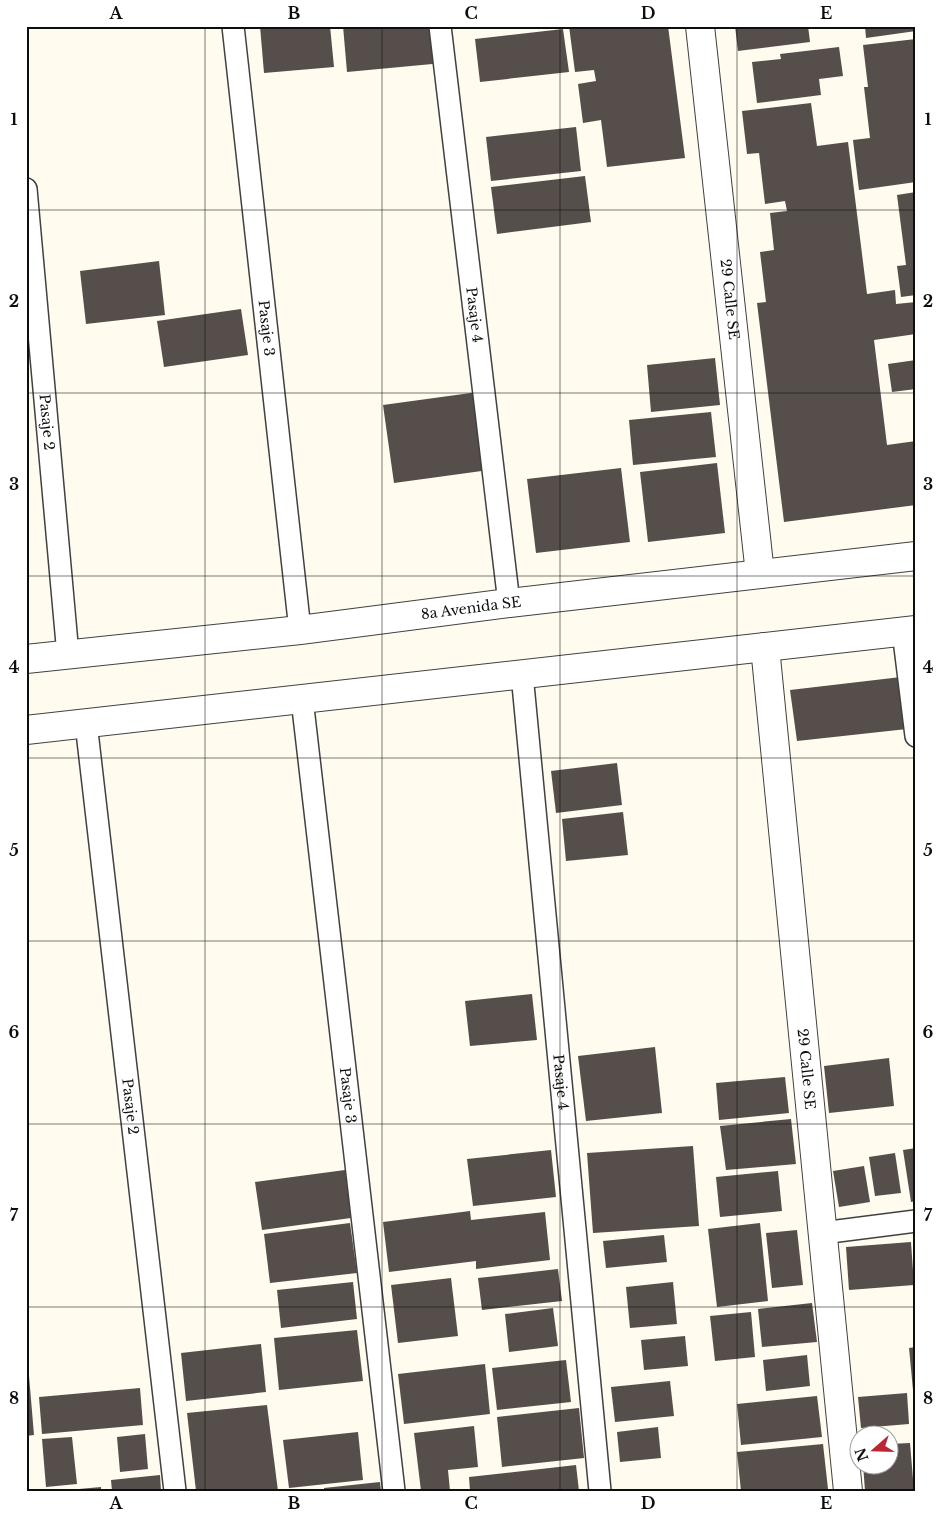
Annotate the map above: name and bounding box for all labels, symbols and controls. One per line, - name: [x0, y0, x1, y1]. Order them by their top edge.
- text: A: [109, 3, 124, 23]
- text: B: [288, 3, 301, 23]
- text: C: [464, 3, 478, 23]
- text: D: [641, 3, 655, 23]
- text: E: [820, 3, 832, 23]
- text: 1: [11, 109, 18, 129]
- text: 1: [925, 109, 932, 129]
- street label: 29 Calle SE: [717, 258, 743, 341]
- street label: Pasaje 4: [462, 286, 487, 344]
- text: 2: [9, 291, 19, 311]
- text: 2: [923, 291, 933, 311]
- street label: Pasaje 3: [254, 299, 279, 357]
- street label: Pasaje 2: [36, 393, 58, 451]
- text: 3: [9, 474, 19, 494]
- text: 3: [923, 474, 933, 494]
- street label: 8a Avenida SE: [420, 593, 522, 623]
- text: 4: [9, 657, 19, 677]
- text: 4: [923, 657, 933, 677]
- text: 5: [9, 840, 19, 860]
- text: 5: [923, 840, 933, 860]
- text: 6: [9, 1022, 20, 1042]
- text: 6: [923, 1022, 934, 1042]
- street label: 29 Calle SE: [794, 1028, 819, 1110]
- street label: Pasaje 4: [549, 1053, 573, 1111]
- street label: Pasaje 3: [336, 1066, 360, 1124]
- street label: Pasaje 2: [118, 1077, 143, 1135]
- text: 7: [10, 1205, 19, 1225]
- text: 7: [924, 1205, 933, 1225]
- text: 8: [9, 1388, 19, 1408]
- text: 8: [923, 1388, 933, 1408]
- north arrow: [850, 1424, 900, 1474]
- text: N: [851, 1445, 872, 1464]
- text: A: [109, 1493, 124, 1513]
- text: B: [288, 1493, 301, 1513]
- text: C: [464, 1493, 478, 1513]
- text: D: [641, 1493, 655, 1513]
- text: E: [820, 1493, 832, 1513]

